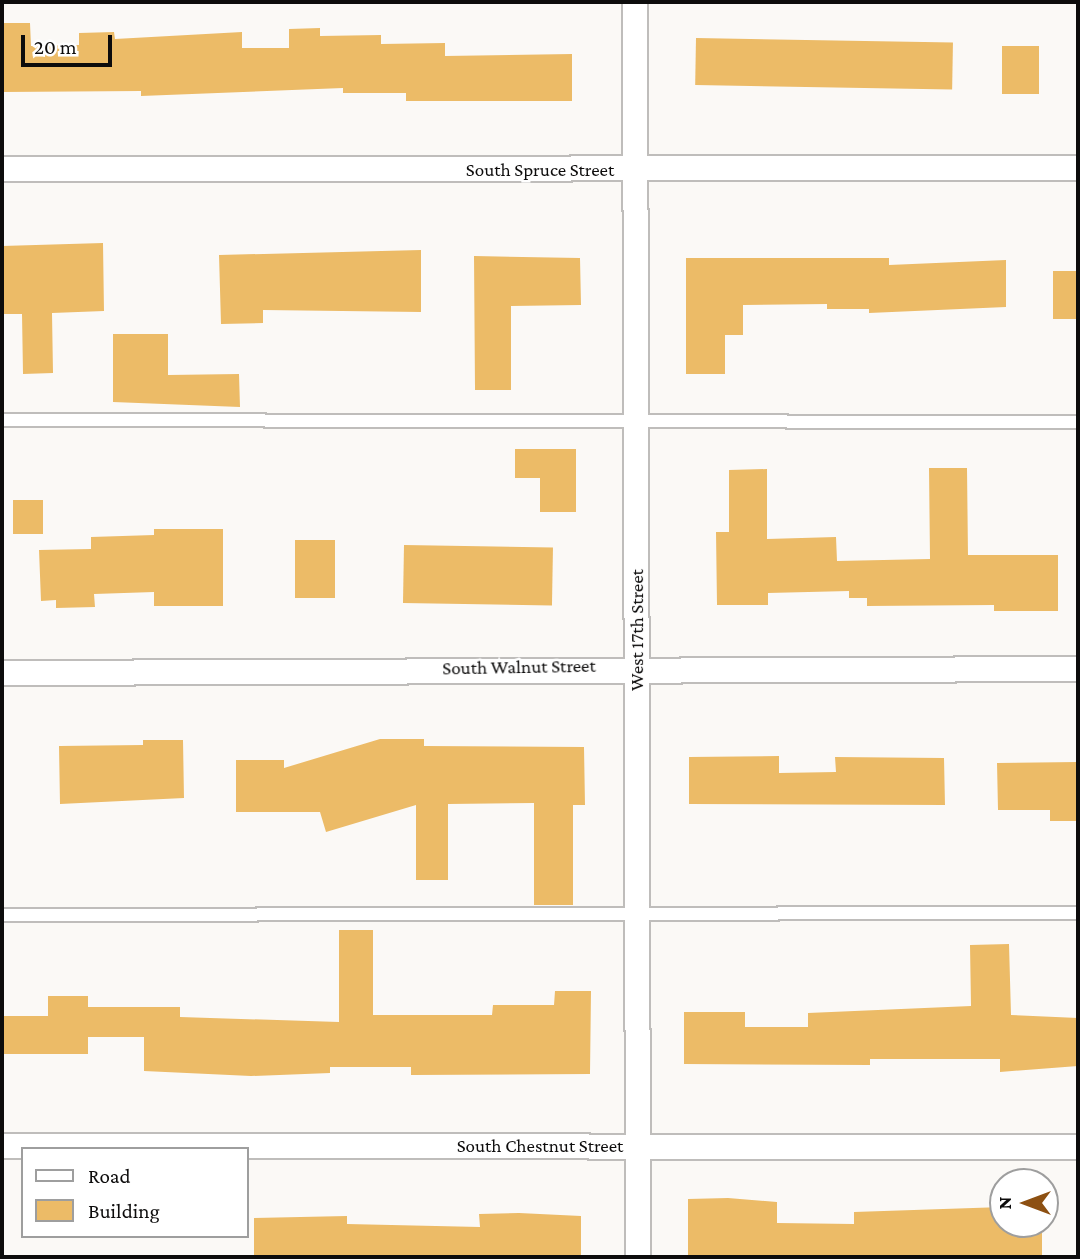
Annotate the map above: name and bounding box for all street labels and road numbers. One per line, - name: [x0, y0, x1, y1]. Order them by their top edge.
- street label: South Spruce Street: [466, 159, 614, 181]
- street label: West 17th Street: [626, 569, 648, 691]
- street label: South Walnut Street: [442, 654, 596, 680]
- street label: South Chestnut Street: [457, 1135, 623, 1157]

